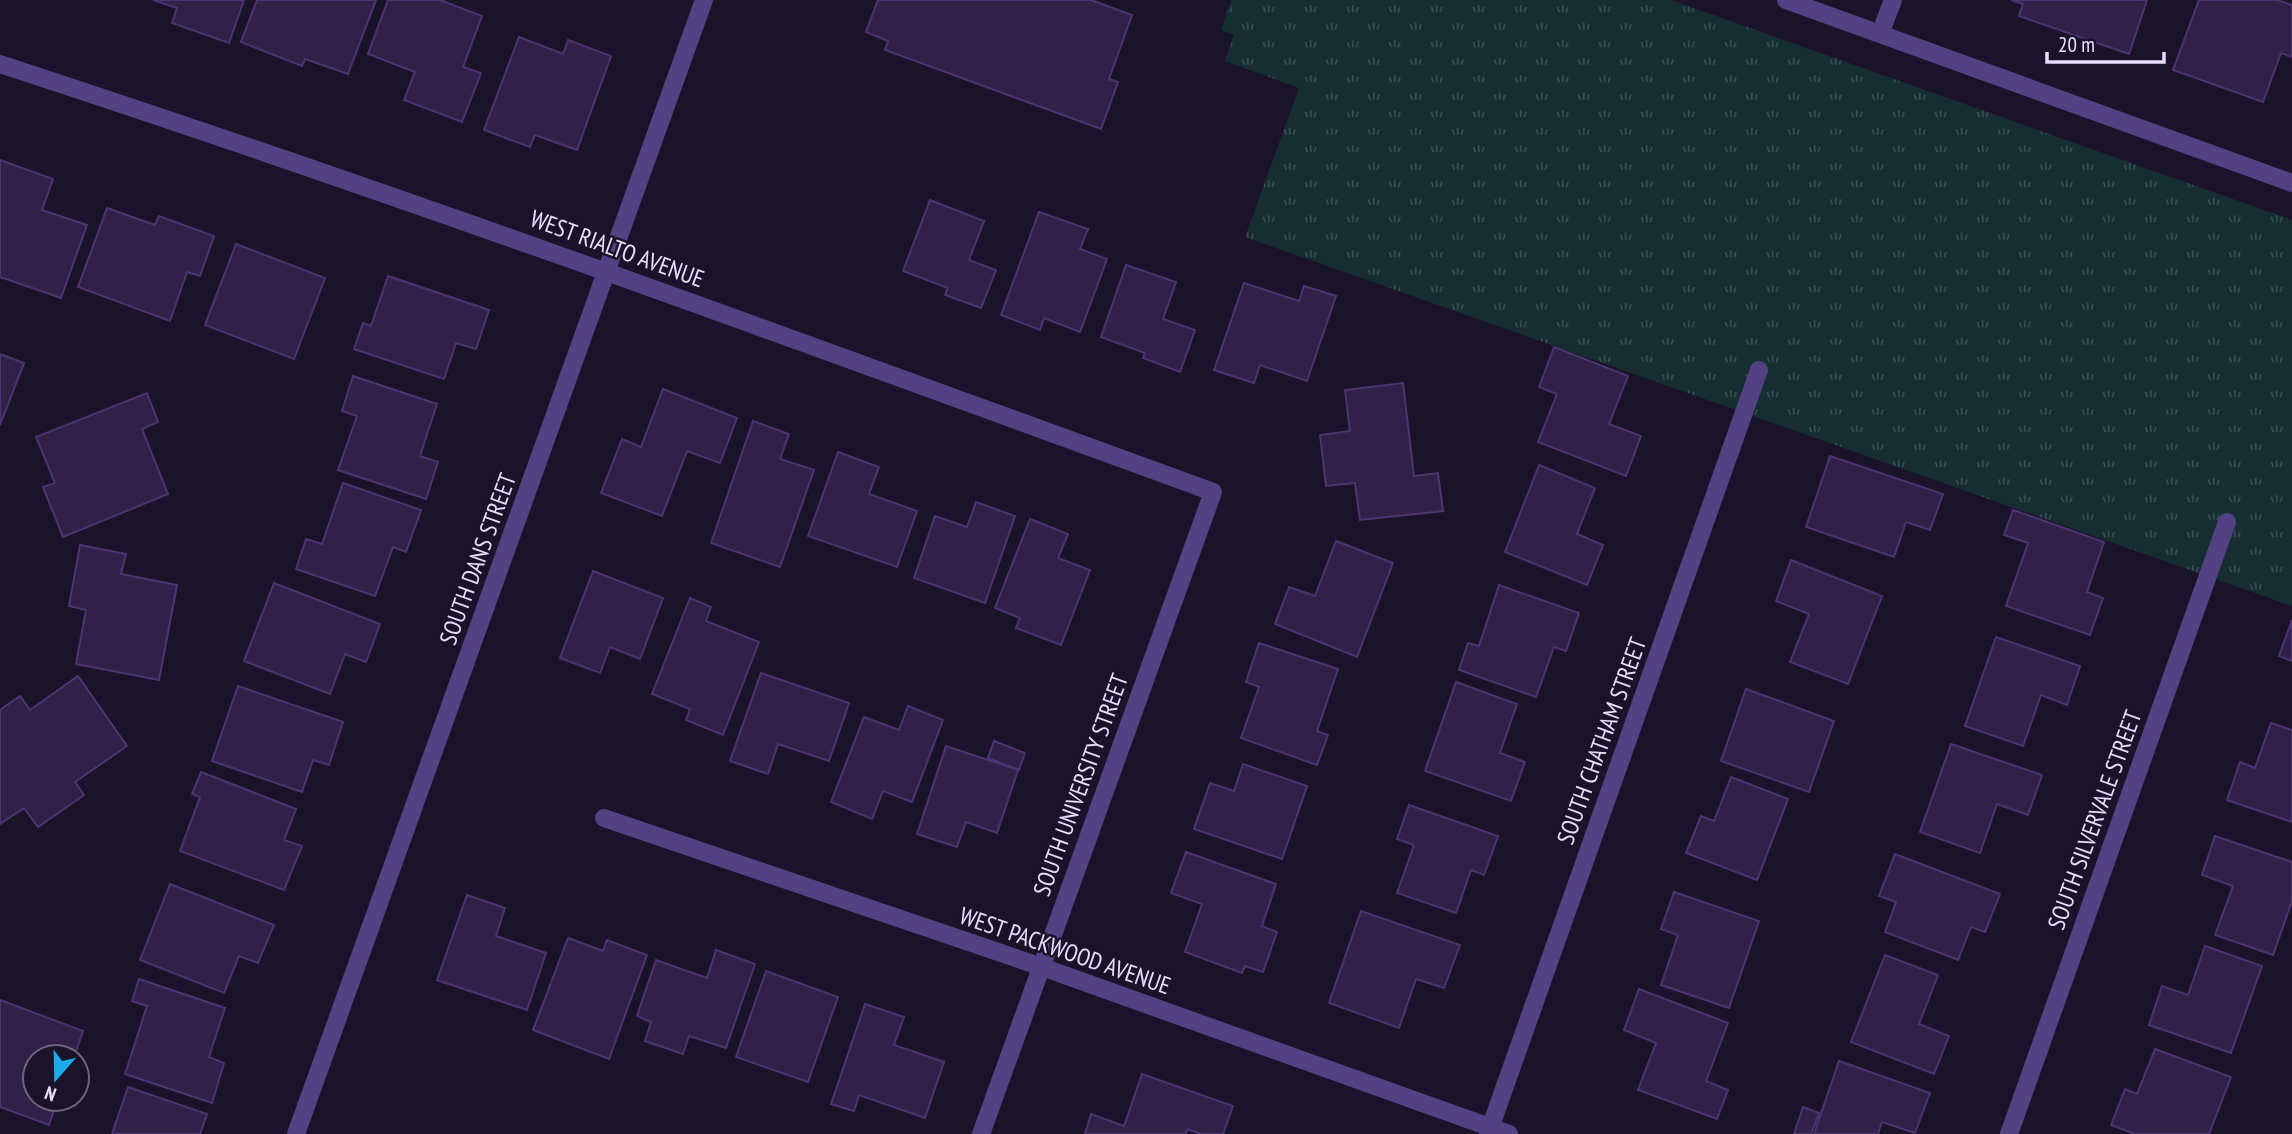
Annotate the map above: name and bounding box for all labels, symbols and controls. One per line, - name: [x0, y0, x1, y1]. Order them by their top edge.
- scale bar: [2047, 21, 2164, 65]
- text: 20 m: [2058, 31, 2095, 58]
- street label: WEST RIALTO AVENUE: [526, 203, 708, 294]
- street label: SOUTH DANS STREET: [432, 469, 523, 649]
- street label: SOUTH CHATHAM STREET: [1550, 633, 1653, 848]
- street label: SOUTH UNIVERSITY STREET: [1026, 669, 1135, 900]
- street label: SOUTH SILVERVALE STREET: [2040, 706, 2149, 934]
- street label: WEST PACKWOOD AVENUE: [955, 900, 1175, 1001]
- north arrow: [21, 1043, 91, 1113]
- text: N: [41, 1081, 59, 1107]

